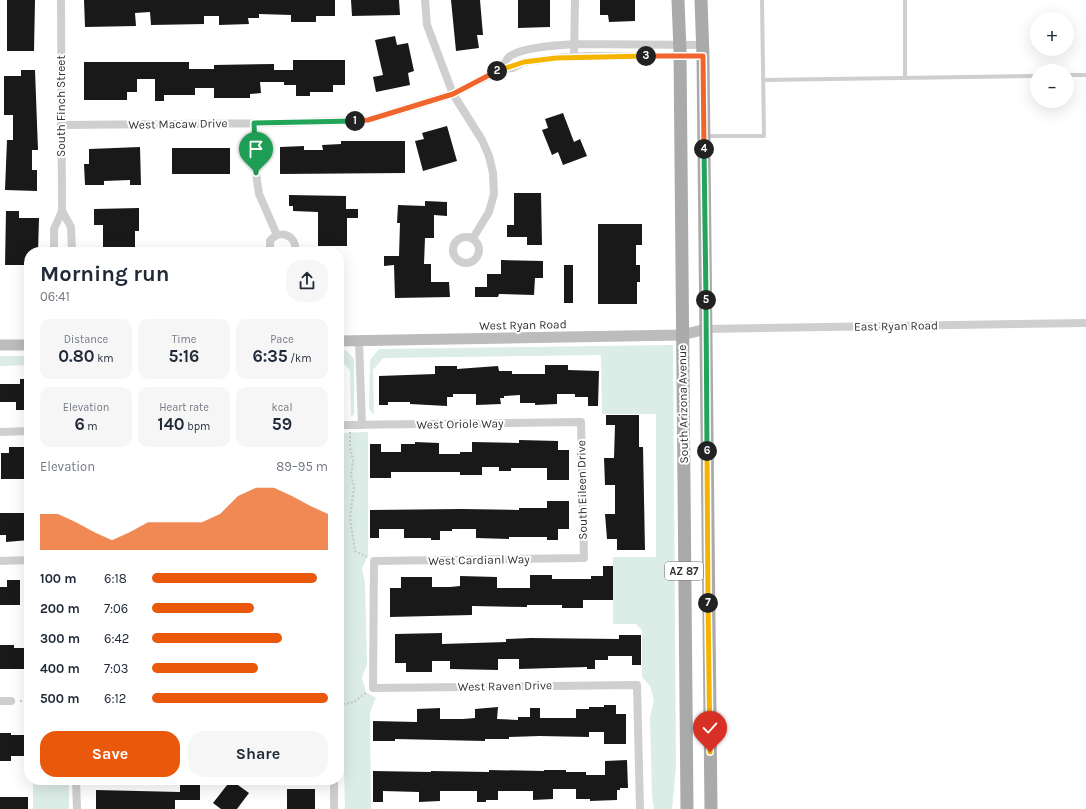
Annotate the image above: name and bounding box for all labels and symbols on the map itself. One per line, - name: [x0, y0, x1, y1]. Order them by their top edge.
- pin: 3: [636, 46, 656, 66]
- street label: South Finch Street: [54, 55, 68, 157]
- pin: 2: [487, 61, 507, 81]
- pin: 1: [345, 111, 365, 131]
- street label: West Macaw Drive: [128, 116, 228, 132]
- pin: [239, 132, 273, 173]
- pin: 4: [694, 139, 714, 159]
- pin: 5: [696, 290, 716, 310]
- street label: West Ryan Road: [479, 317, 567, 333]
- street label: East Ryan Road: [854, 318, 938, 334]
- street label: South Arizona Avenue: [675, 344, 691, 464]
- street label: West Oriole Way: [416, 416, 504, 432]
- street label: South Eileen Drive: [574, 440, 590, 540]
- pin: 6: [697, 441, 717, 461]
- street label: West Cardianl Way: [428, 552, 530, 568]
- road number: AZ 87: [665, 562, 703, 580]
- pin: 7: [698, 593, 718, 613]
- street label: West Raven Drive: [458, 678, 552, 694]
- pin: [693, 711, 727, 752]

